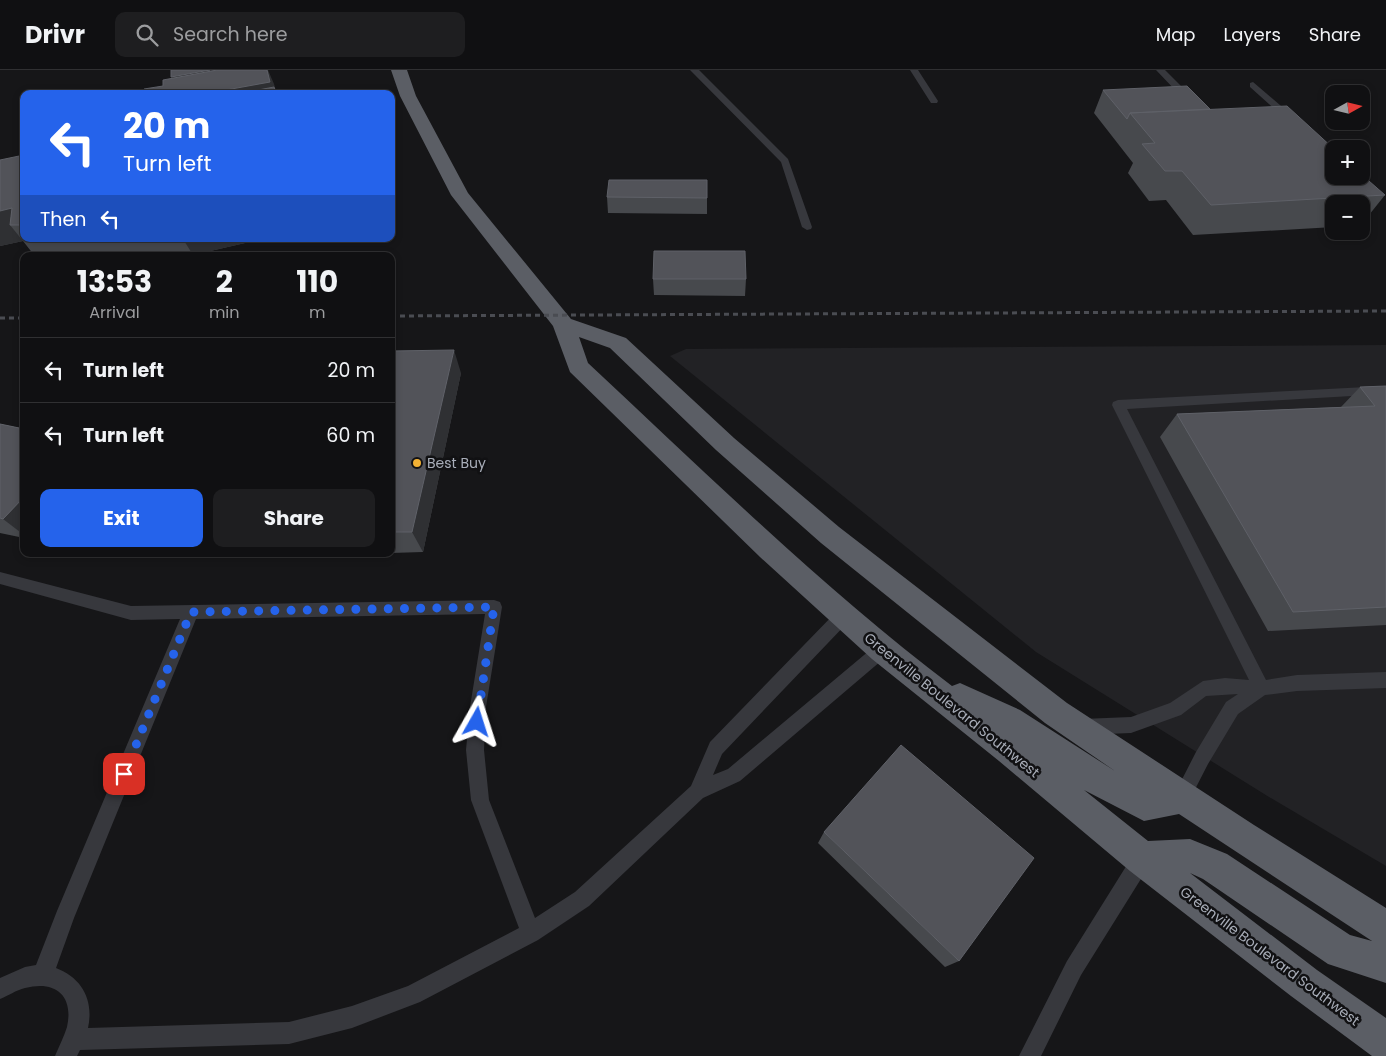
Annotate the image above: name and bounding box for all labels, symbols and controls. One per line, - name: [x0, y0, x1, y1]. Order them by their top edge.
- search box: [115, 12, 465, 57]
- text: Drivr: [25, 18, 85, 51]
- icon: search: [133, 21, 161, 49]
- text: Search here: [173, 21, 288, 48]
- text: Map: [1156, 22, 1196, 47]
- text: Layers: [1224, 22, 1281, 47]
- text: Share: [1309, 22, 1361, 47]
- north arrow: [1325, 85, 1370, 130]
- map controls: [1325, 85, 1370, 240]
- text: 20 m: [123, 101, 210, 150]
- icon: left: [40, 110, 105, 175]
- button: +: [1325, 140, 1370, 185]
- text: Turn left: [123, 148, 211, 179]
- button: −: [1325, 195, 1370, 240]
- icon: left: [96, 205, 124, 233]
- text: Then: [40, 206, 86, 233]
- text: 13:53: [77, 260, 152, 303]
- text: 2: [216, 260, 233, 303]
- text: 110: [296, 260, 338, 303]
- text: Arrival: [89, 301, 140, 324]
- text: min: [209, 301, 240, 324]
- text: m: [309, 301, 325, 324]
- icon: left: [40, 356, 68, 384]
- text: Turn left: [83, 357, 164, 384]
- text: 20 m: [327, 357, 375, 384]
- icon: left: [40, 421, 68, 449]
- text: Turn left: [83, 422, 164, 449]
- text: 60 m: [326, 422, 375, 449]
- place label: Best Buy: [427, 453, 486, 473]
- marker: Best Buy: [411, 457, 423, 469]
- button: Exit: [40, 489, 203, 547]
- button: Share: [213, 489, 375, 547]
- street label: Greenville Boulevard Southwest: [860, 628, 1044, 782]
- position arrow: [450, 695, 502, 747]
- pin: [103, 753, 145, 795]
- icon: arrive: [110, 760, 138, 788]
- street label: Greenville Boulevard Southwest: [1176, 882, 1364, 1030]

